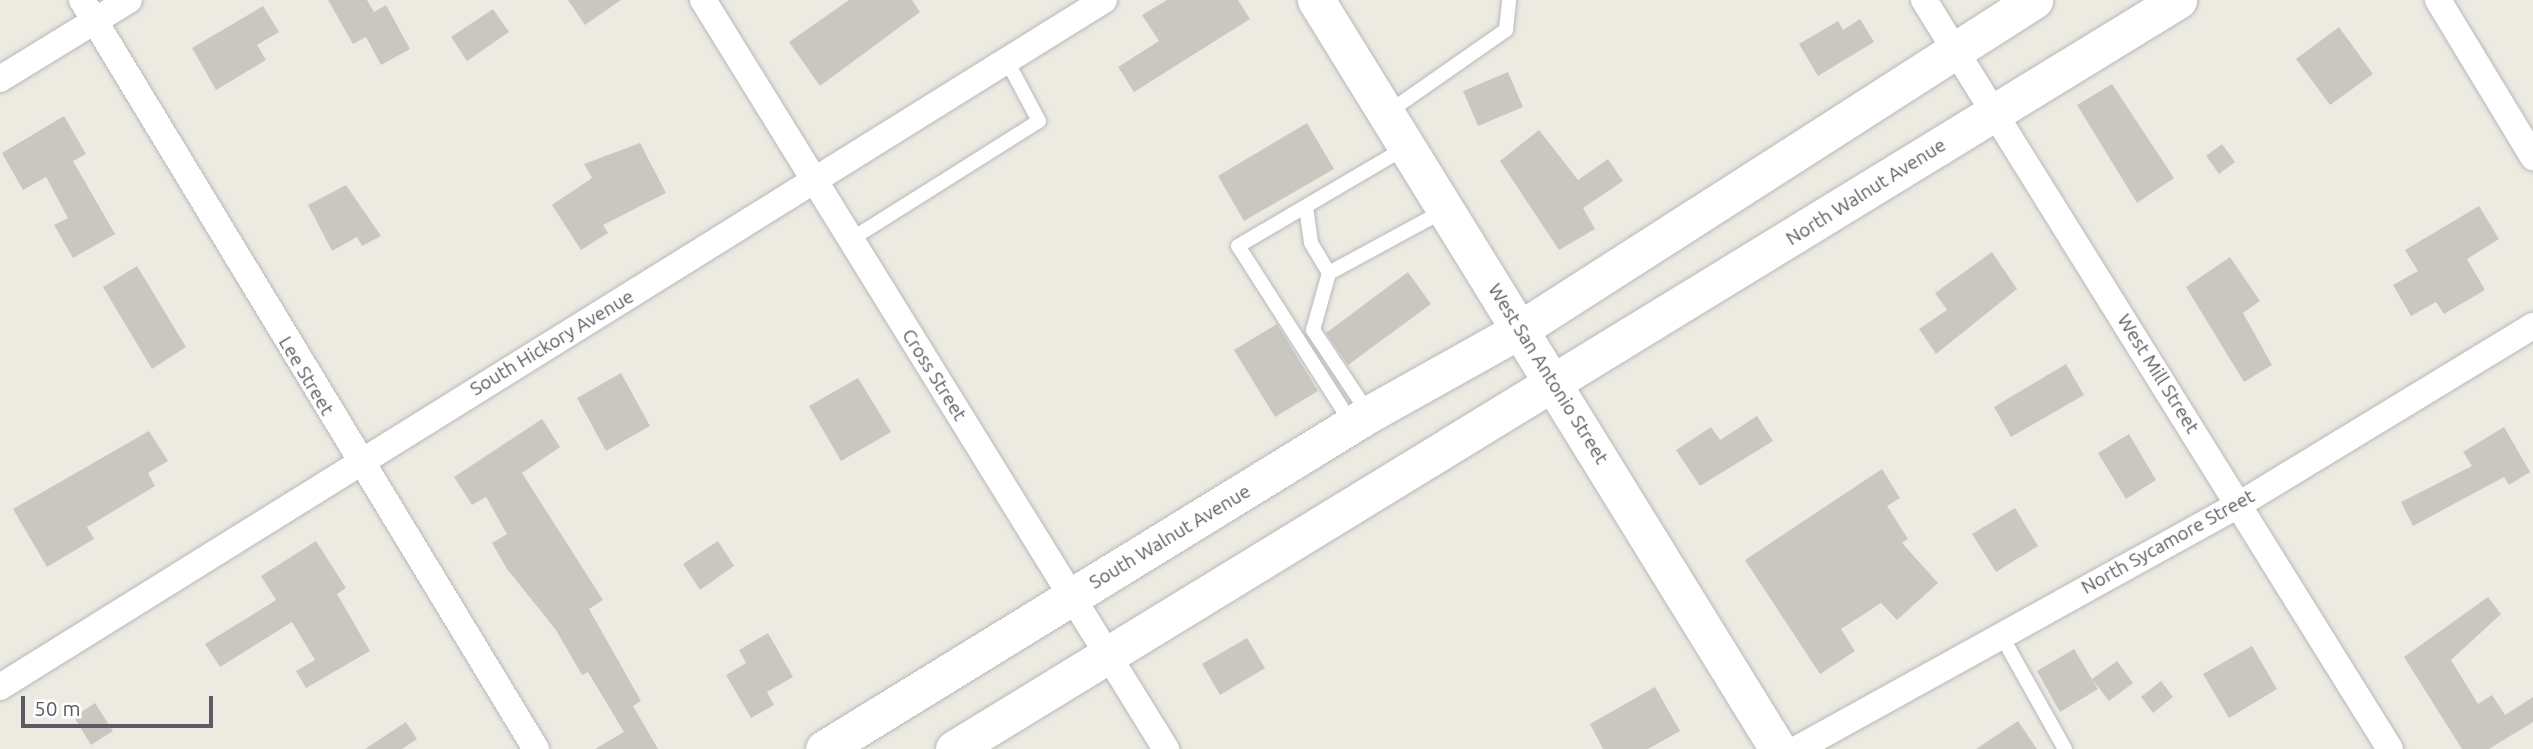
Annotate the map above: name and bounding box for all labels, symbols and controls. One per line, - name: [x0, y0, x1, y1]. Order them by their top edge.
- street label: North Walnut Avenue: [1782, 134, 1950, 250]
- street label: West San Antonio Street: [1483, 280, 1613, 468]
- street label: South Hickory Avenue: [466, 285, 638, 401]
- street label: West Mill Street: [2112, 310, 2204, 438]
- street label: Cross Street: [897, 325, 971, 425]
- street label: Lee Street: [274, 332, 338, 420]
- street label: South Walnut Avenue: [1085, 480, 1255, 594]
- street label: North Sycamore Street: [2077, 485, 2259, 599]
- scale bar: [24, 682, 217, 726]
- text: 50 m: [34, 696, 81, 720]

